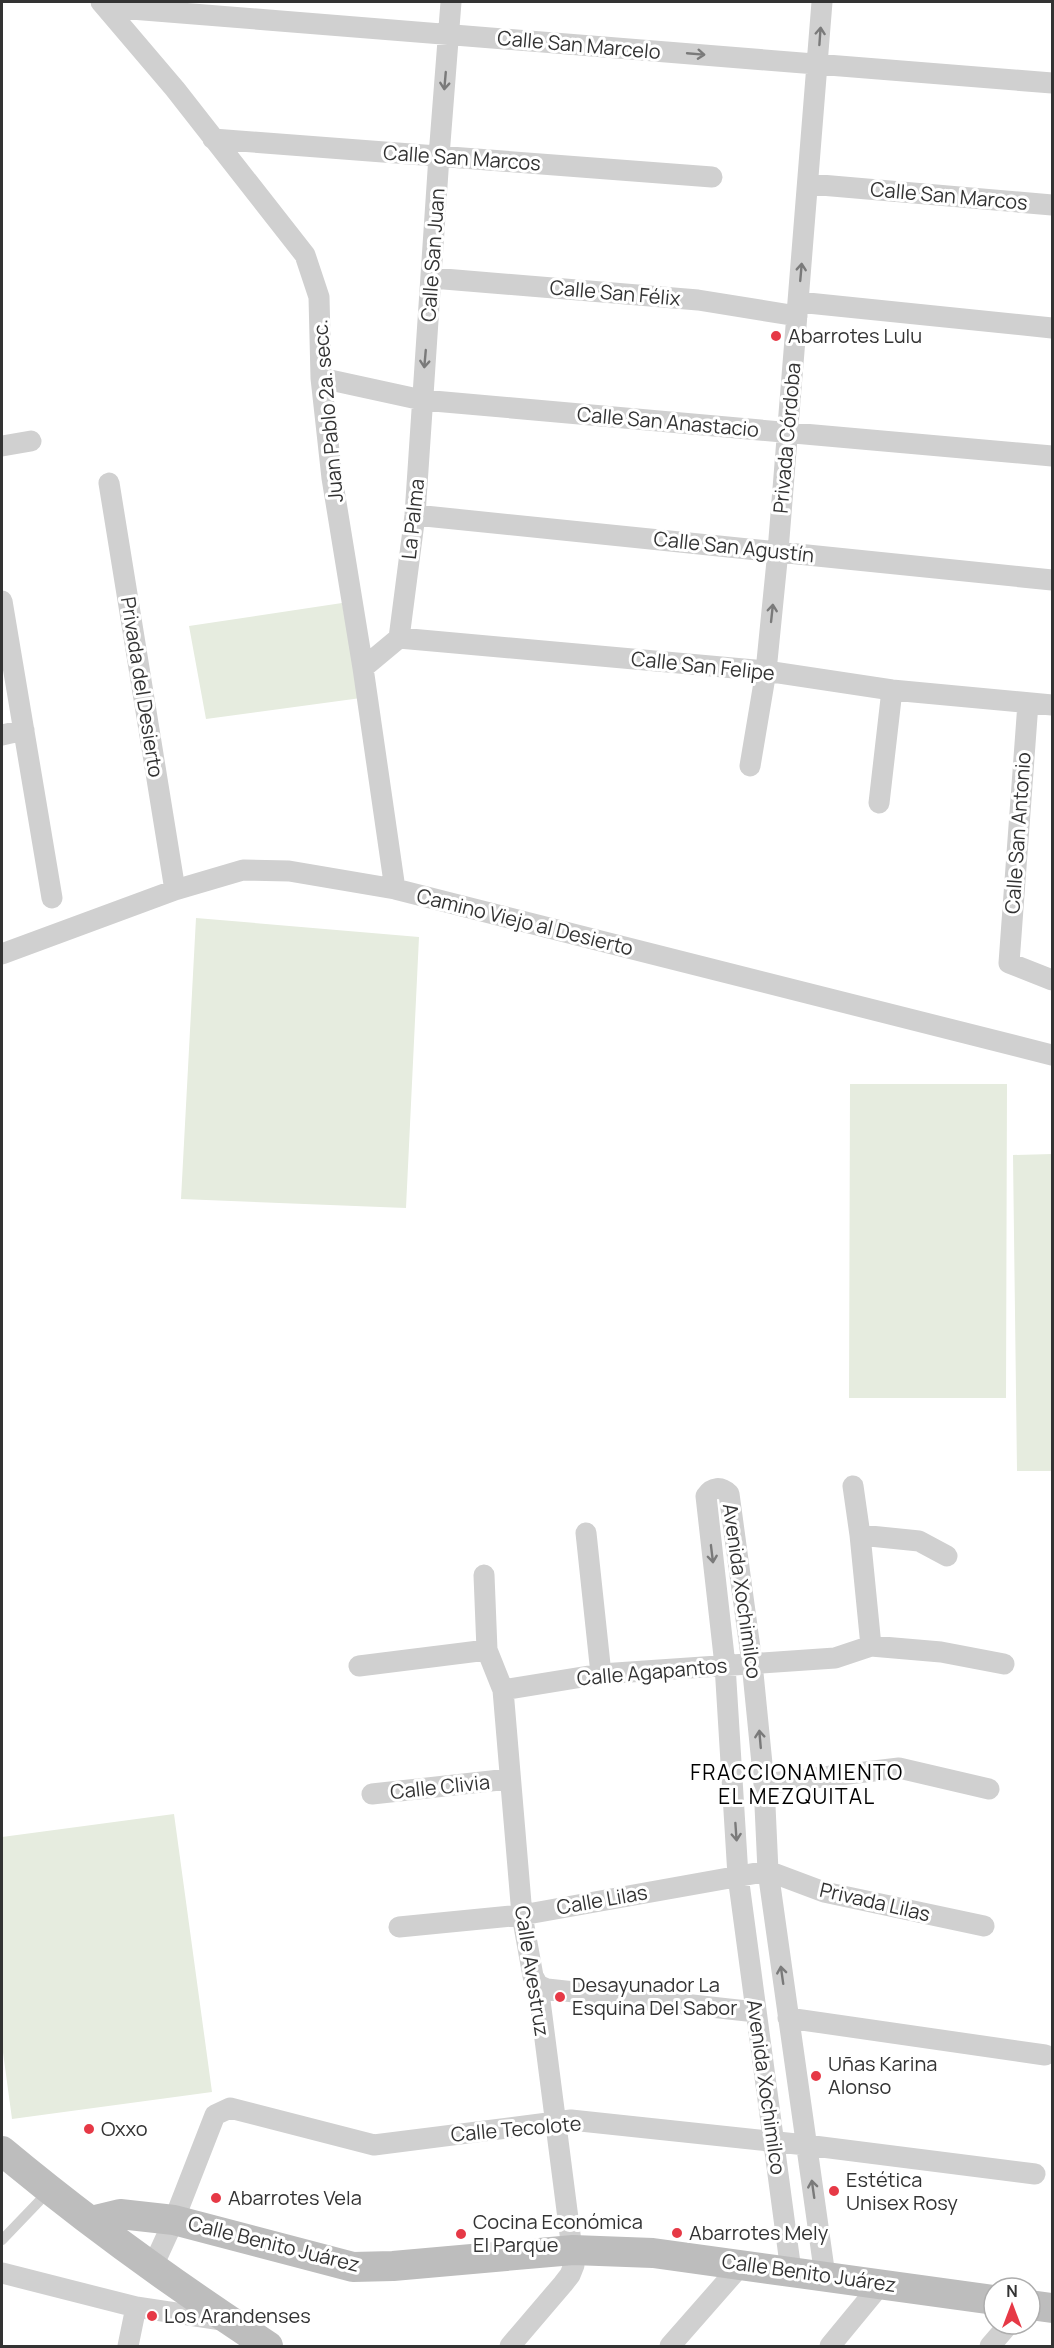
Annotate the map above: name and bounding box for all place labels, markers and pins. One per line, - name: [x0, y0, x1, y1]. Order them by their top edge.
- place label: Abarrotes Lulu: [788, 322, 922, 349]
- marker: Abarrotes Lulu: [769, 329, 783, 343]
- place label: Desayunador La Esquina Del Sabor: [572, 1971, 737, 2021]
- marker: Desayunador La Esquina Del Sabor: [553, 1990, 567, 2004]
- place label: Uñas Karina Alonso: [828, 2050, 937, 2100]
- marker: Uñas Karina Alonso: [809, 2069, 823, 2083]
- place label: Oxxo: [101, 2115, 148, 2142]
- marker: Oxxo: [82, 2122, 96, 2136]
- place label: Estética Unisex Rosy: [846, 2166, 958, 2216]
- place label: Abarrotes Vela: [228, 2184, 362, 2211]
- marker: Estética Unisex Rosy: [827, 2184, 841, 2198]
- marker: Abarrotes Vela: [209, 2191, 223, 2205]
- place label: Cocina Económica El Parque: [473, 2208, 643, 2258]
- place label: Abarrotes Mely: [689, 2219, 829, 2246]
- marker: Abarrotes Mely: [670, 2226, 684, 2240]
- marker: Cocina Económica El Parque: [454, 2227, 468, 2241]
- place label: Los Arandenses: [164, 2302, 311, 2329]
- marker: Los Arandenses: [145, 2309, 159, 2323]

